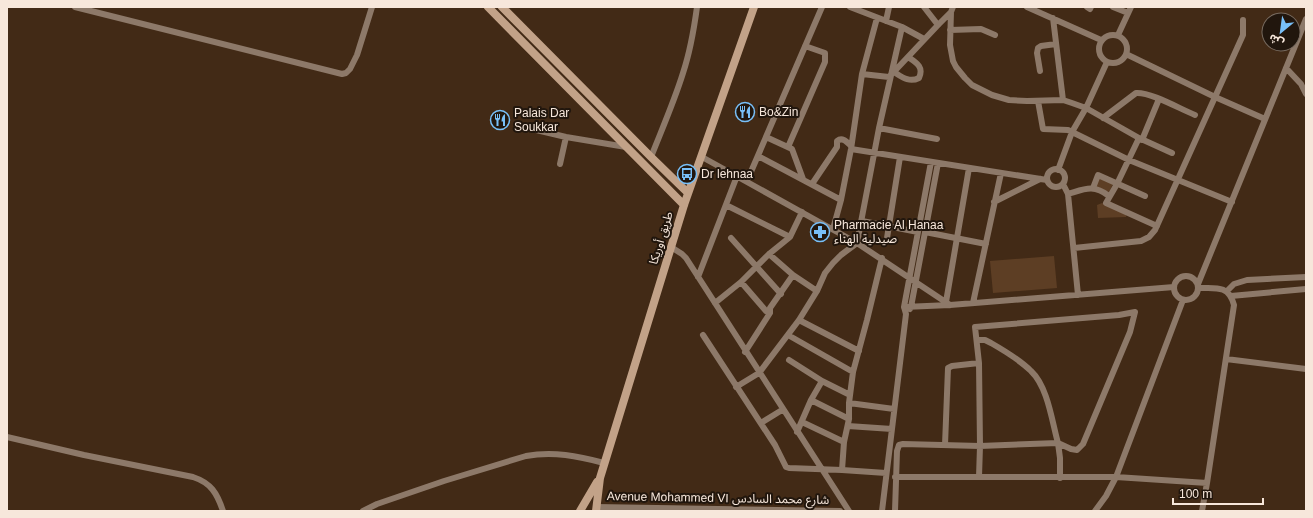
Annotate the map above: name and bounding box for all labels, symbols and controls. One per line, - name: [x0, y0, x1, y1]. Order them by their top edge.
- north arrow: [1261, 12, 1301, 52]
- text: ش: [1267, 31, 1286, 50]
- restaurant icon: Bo&Zin: [734, 101, 756, 123]
- place label: Bo&Zin: [759, 105, 798, 119]
- place label: Palais Dar Soukkar: [514, 106, 569, 134]
- restaurant icon: Palais Dar Soukkar: [489, 109, 511, 131]
- bus stop icon: Dr lehnaa: [676, 163, 698, 185]
- place label: Dr lehnaa: [701, 167, 753, 181]
- street label: طريق أوريكا: [646, 210, 677, 266]
- place label: Pharmacie Al Hanaa صيدلية الهناء: [834, 218, 944, 246]
- pharmacy icon: Pharmacie Al Hanaa صيدلية الهناء: [809, 221, 831, 243]
- scale bar: [1173, 480, 1263, 506]
- text: 100 m: [1179, 487, 1212, 501]
- street label: Avenue Mohammed VI شارع محمد السادس: [607, 489, 829, 509]

